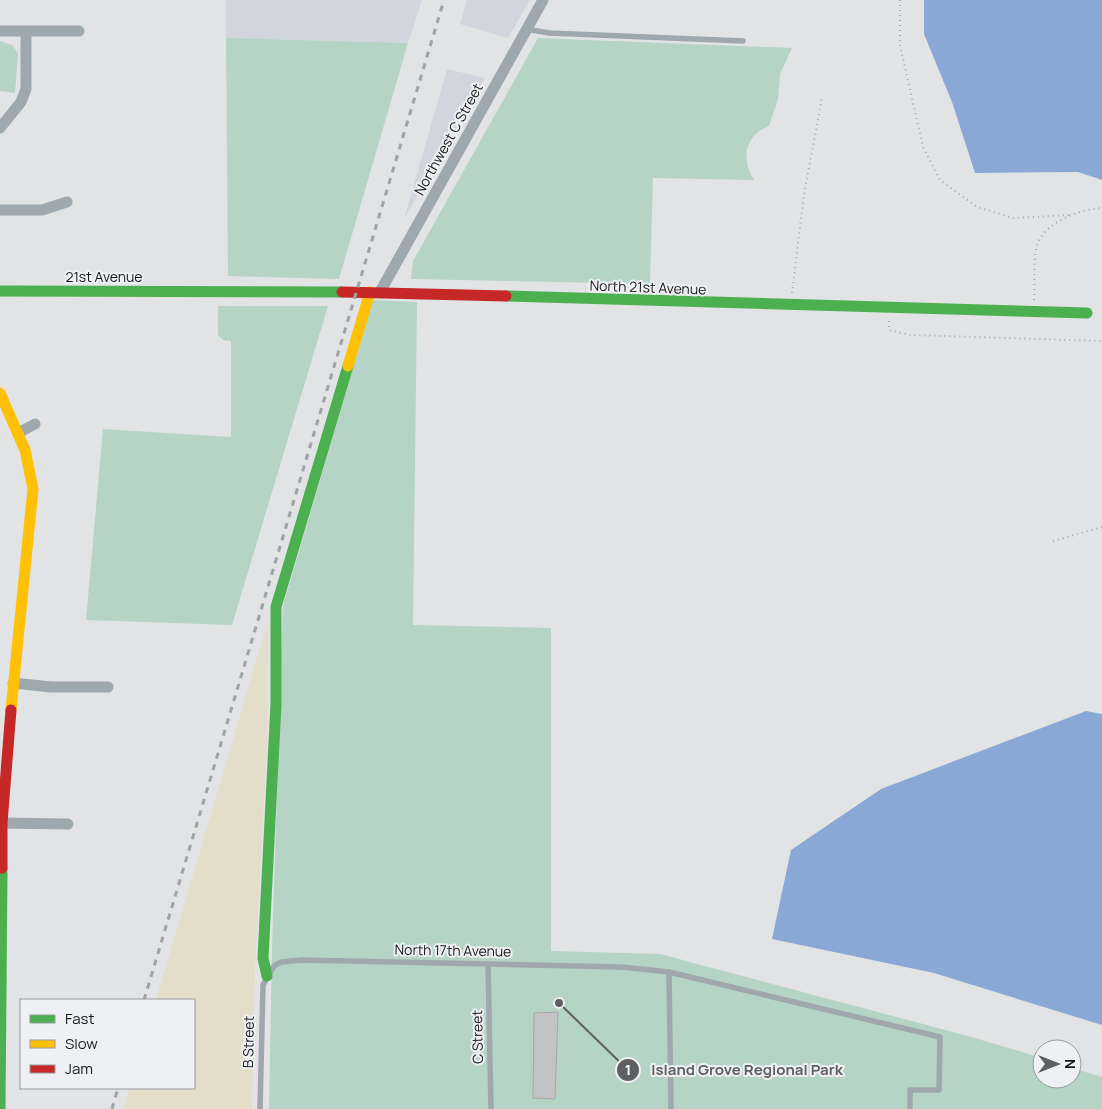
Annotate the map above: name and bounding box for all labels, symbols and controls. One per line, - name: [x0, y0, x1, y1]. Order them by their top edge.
- street label: Northwest C Street: [409, 79, 487, 198]
- street label: 21st Avenue: [65, 267, 143, 286]
- street label: North 21st Avenue: [589, 275, 707, 299]
- street label: North 17th Avenue: [394, 939, 512, 961]
- legend: [20, 999, 195, 1089]
- text: Fast: [65, 1008, 94, 1029]
- street label: C Street: [467, 1009, 487, 1064]
- street label: B Street: [238, 1015, 258, 1068]
- text: Slow: [65, 1033, 98, 1054]
- north arrow: [1032, 1039, 1082, 1089]
- callout: Island Grove Regional Park: [616, 1055, 852, 1085]
- text: Jam: [65, 1058, 93, 1079]
- text: 1: [625, 1059, 631, 1080]
- text: Island Grove Regional Park: [651, 1059, 844, 1080]
- text: N: [1061, 1059, 1080, 1069]

